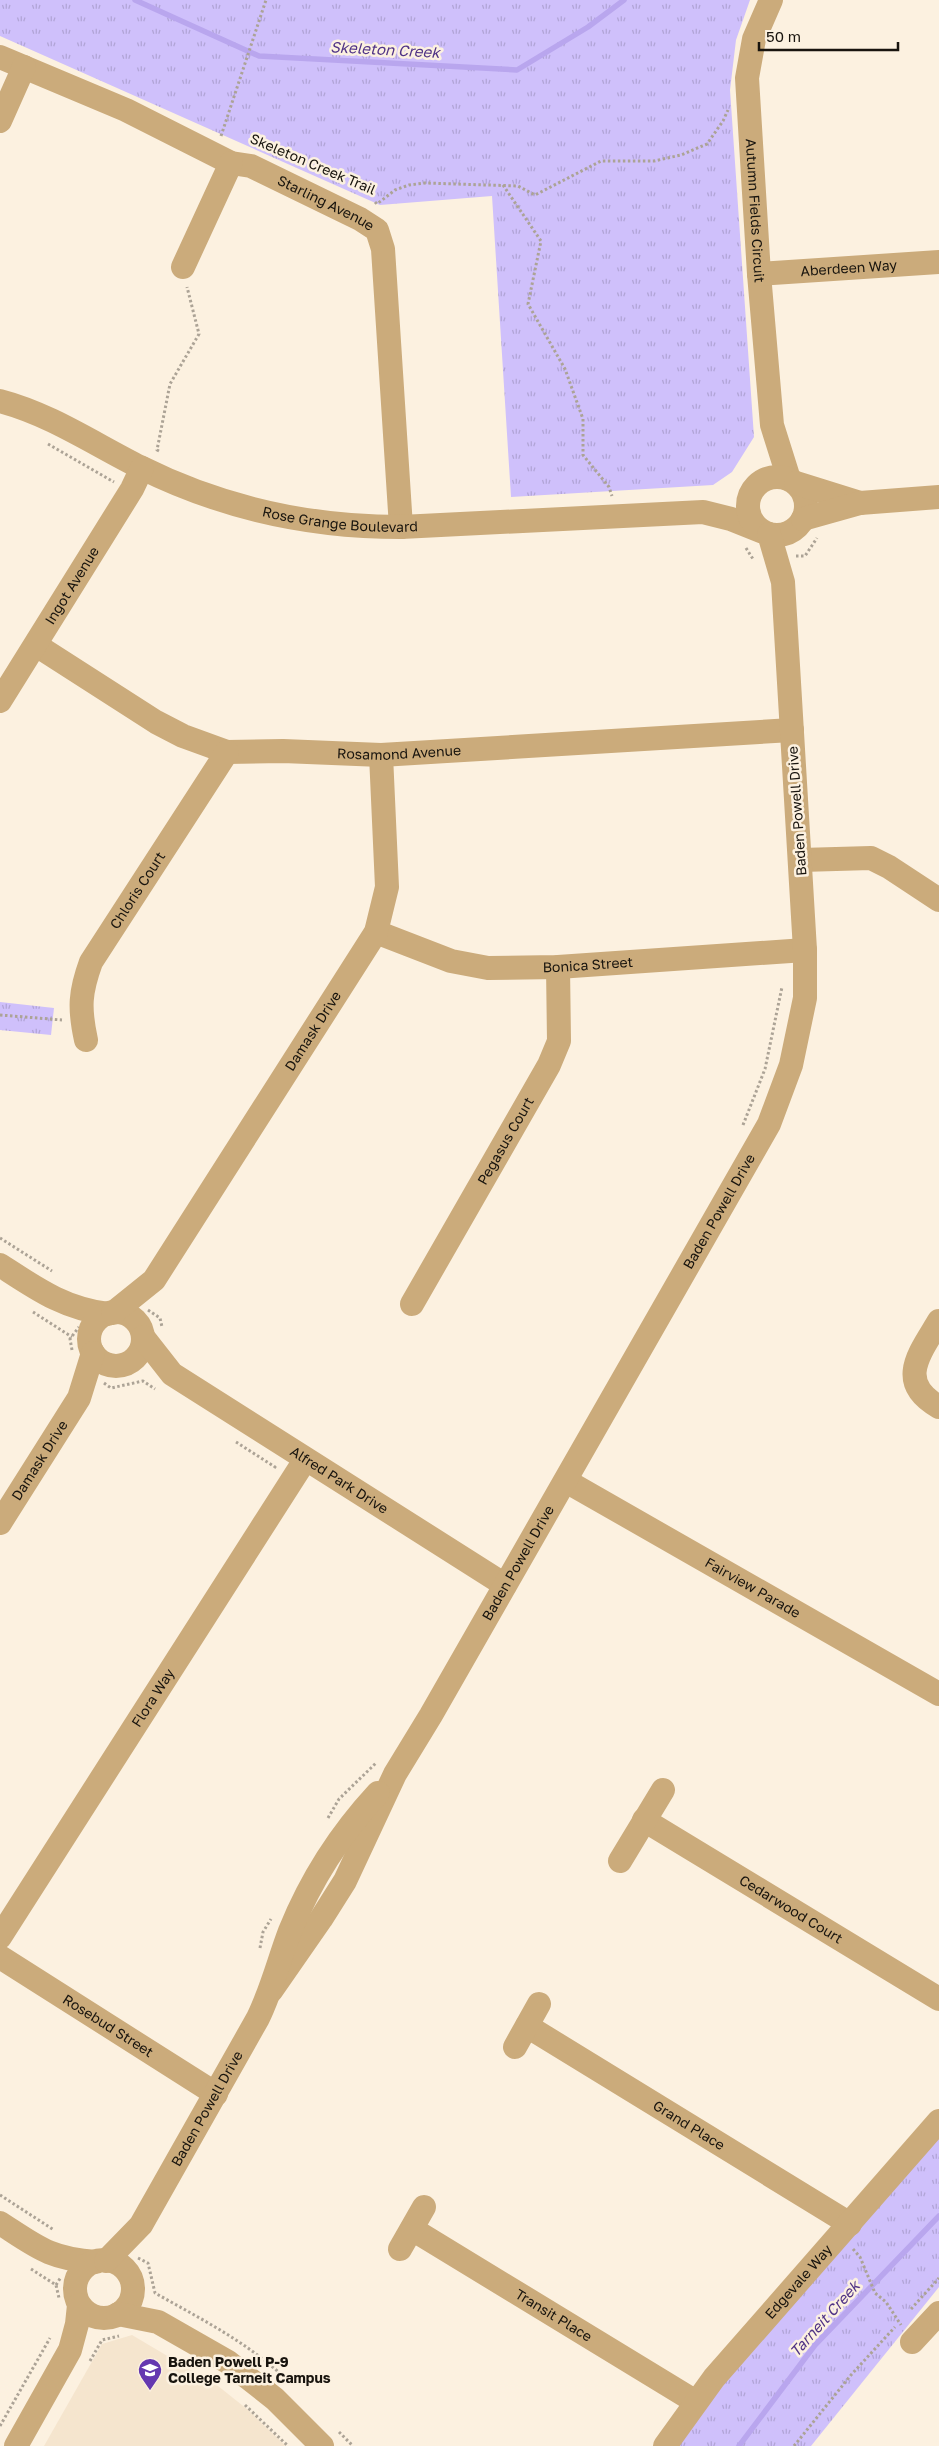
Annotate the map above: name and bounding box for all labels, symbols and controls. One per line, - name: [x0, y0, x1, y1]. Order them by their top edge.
- scale bar: [759, 20, 898, 52]
- text: 50 m: [766, 27, 801, 45]
- water label: Skeleton Creek: [330, 37, 442, 61]
- street label: Skeleton Creek Trail: [248, 129, 378, 198]
- street label: Autumn Fields Circuit: [743, 138, 769, 283]
- street label: Starling Avenue: [275, 171, 378, 234]
- street label: Aberdeen Way: [800, 256, 898, 279]
- street label: Rose Grange Boulevard: [261, 502, 418, 535]
- street label: Ingot Avenue: [41, 543, 102, 627]
- street label: Rosamond Avenue: [337, 741, 462, 763]
- street label: Baden Powell Drive: [783, 746, 810, 876]
- street label: Chloris Court: [106, 848, 168, 932]
- street label: Bonica Street: [542, 953, 634, 975]
- street label: Damask Drive: [281, 988, 344, 1074]
- street label: Pegasus Court: [473, 1094, 537, 1188]
- street label: Baden Powell Drive: [679, 1150, 758, 1272]
- street label: Damask Drive: [7, 1417, 71, 1503]
- street label: Alfred Park Drive: [287, 1442, 392, 1517]
- street label: Baden Powell Drive: [478, 1502, 557, 1623]
- street label: Fairview Parade: [702, 1553, 804, 1621]
- street label: Flora Way: [128, 1665, 178, 1730]
- street label: Cedarwood Court: [737, 1871, 846, 1947]
- street label: Rosebud Street: [60, 1990, 157, 2060]
- street label: Baden Powell Drive: [167, 2048, 246, 2169]
- street label: Grand Place: [650, 2096, 728, 2153]
- street label: Edgevale Way: [761, 2240, 835, 2322]
- water label: Tarneit Creek: [786, 2276, 864, 2360]
- street label: Transit Place: [512, 2285, 596, 2345]
- place label: Baden Powell P-9 College Tarneit Campus: [168, 2353, 331, 2386]
- school or university icon: Baden Powell P-9 College Tarneit Campus: [137, 2357, 163, 2391]

